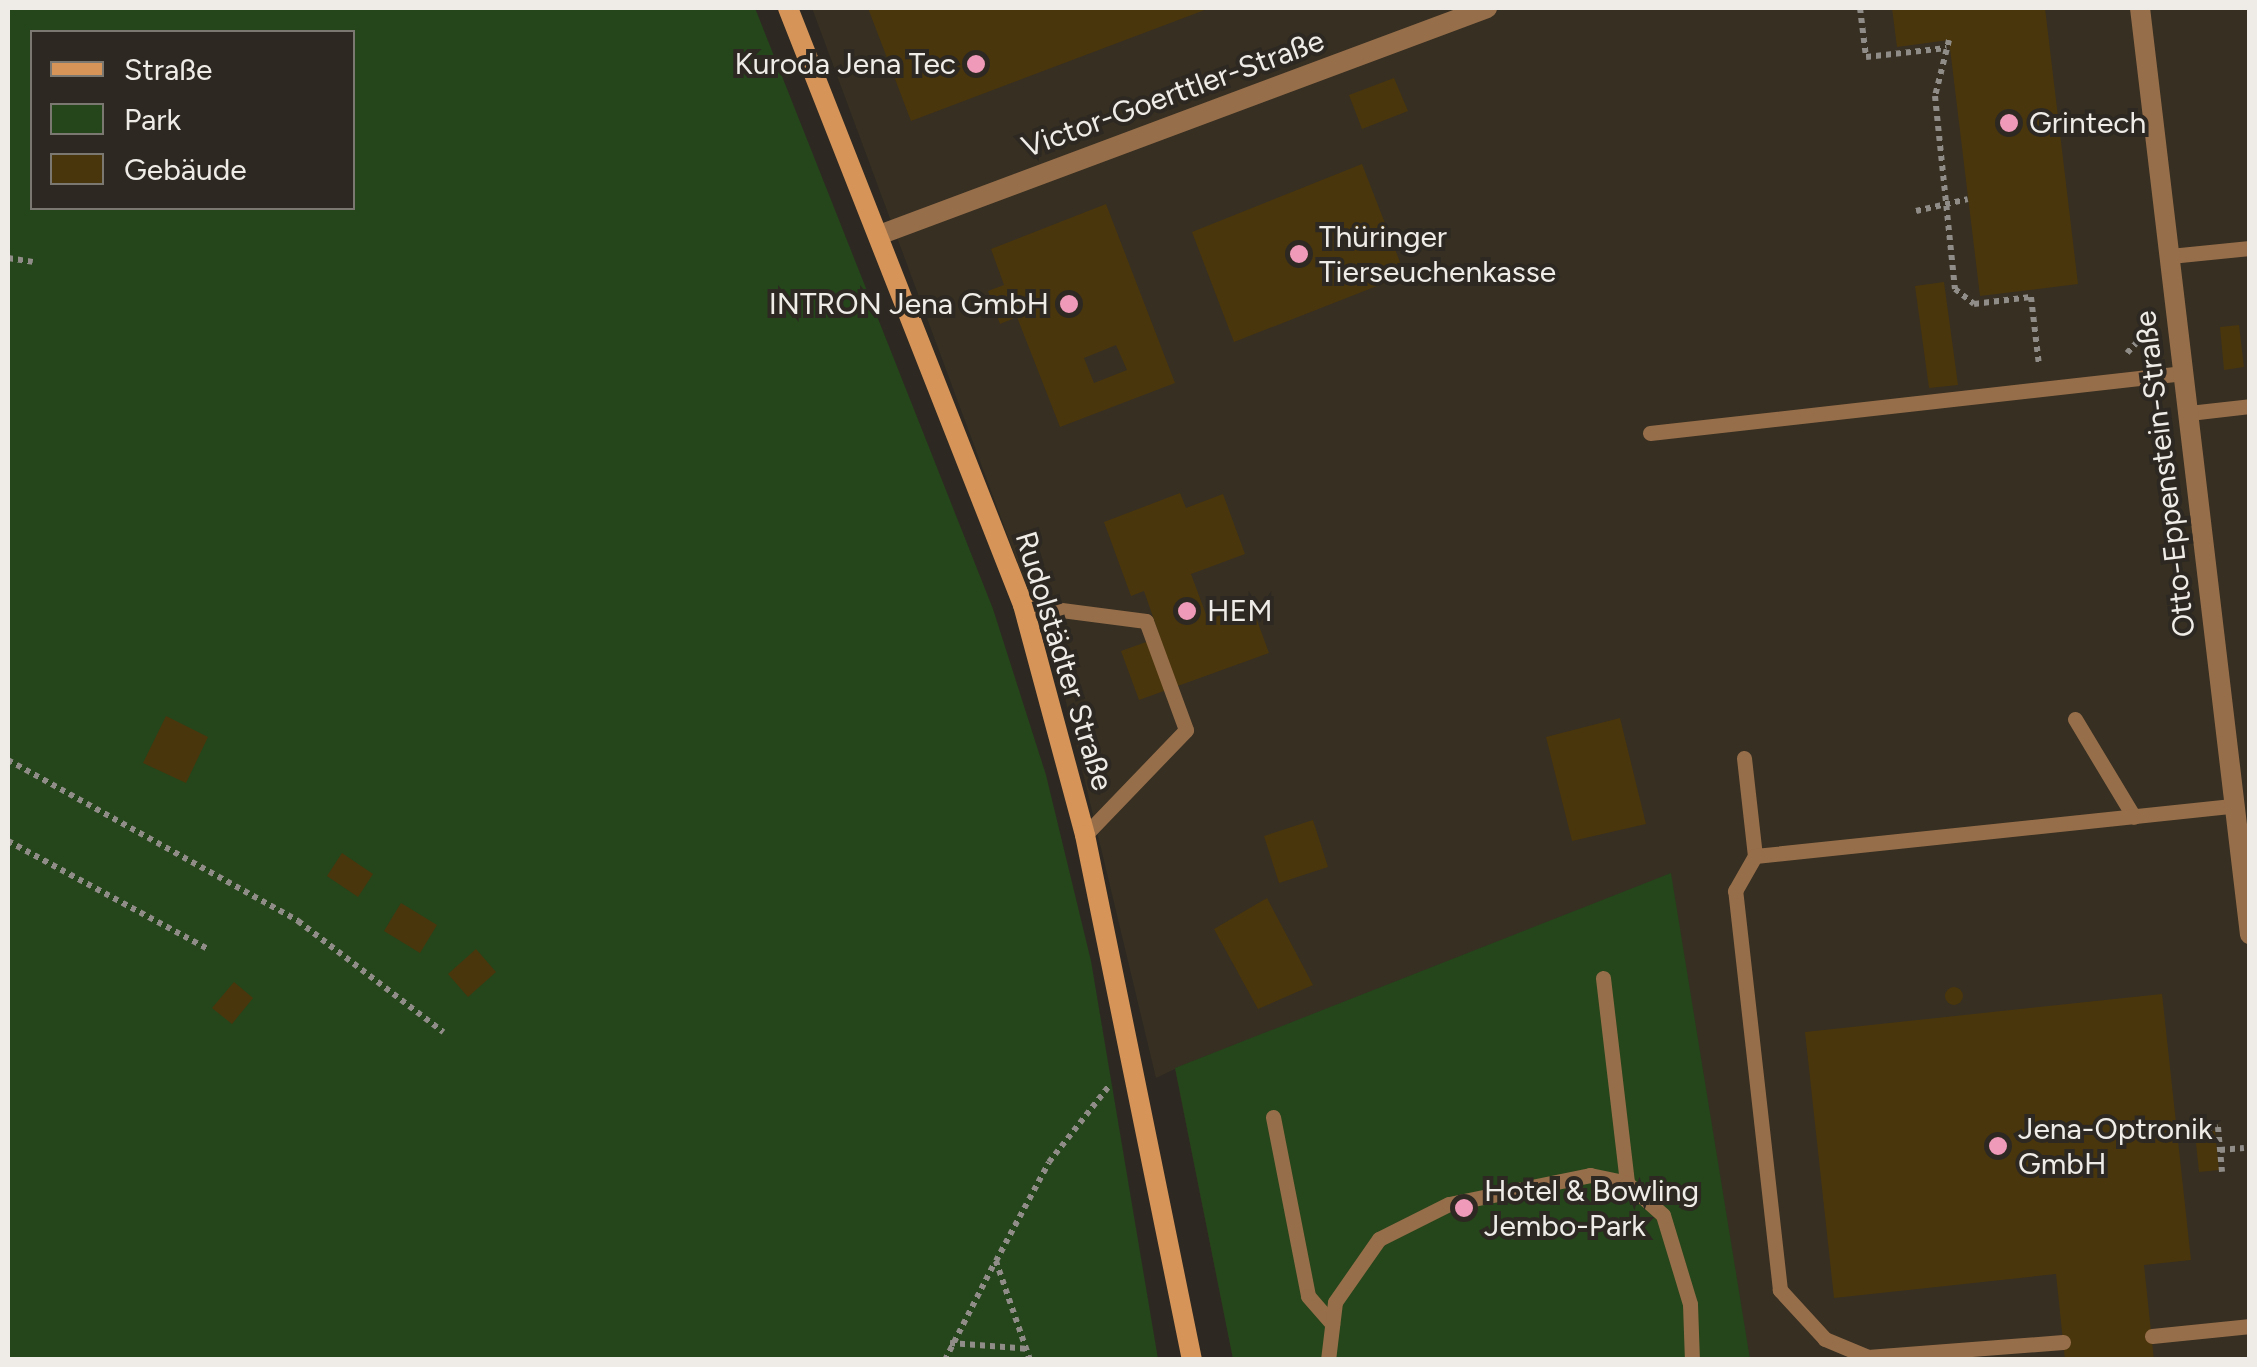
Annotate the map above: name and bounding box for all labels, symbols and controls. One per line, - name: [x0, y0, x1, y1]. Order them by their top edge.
- street label: Victor-Goerttler-Straße: [1017, 23, 1329, 165]
- legend: [30, 30, 355, 210]
- place label: Kuroda Jena Tec: [735, 46, 956, 82]
- text: Straße: [124, 51, 213, 88]
- marker: Kuroda Jena Tec: [965, 53, 987, 75]
- text: Park: [124, 101, 181, 138]
- place label: Grintech: [2029, 105, 2146, 141]
- marker: Grintech: [1998, 112, 2020, 134]
- text: Gebäude: [124, 151, 247, 188]
- place label: Thüringer Tierseuchenkasse: [1319, 219, 1556, 290]
- marker: Thüringer Tierseuchenkasse: [1288, 243, 1310, 265]
- place label: INTRON Jena GmbH: [769, 286, 1049, 322]
- marker: INTRON Jena GmbH: [1058, 293, 1080, 315]
- street label: Otto-Eppenstein-Straße: [2127, 309, 2203, 639]
- street label: Rudolstädter Straße: [1007, 527, 1121, 795]
- place label: HEM: [1207, 593, 1273, 629]
- marker: HEM: [1176, 600, 1198, 622]
- place label: Jena-Optronik GmbH: [2018, 1111, 2213, 1182]
- marker: Jena-Optronik GmbH: [1987, 1135, 2009, 1157]
- place label: Hotel & Bowling Jembo-Park: [1484, 1173, 1699, 1244]
- marker: Hotel & Bowling Jembo-Park: [1453, 1197, 1475, 1219]

